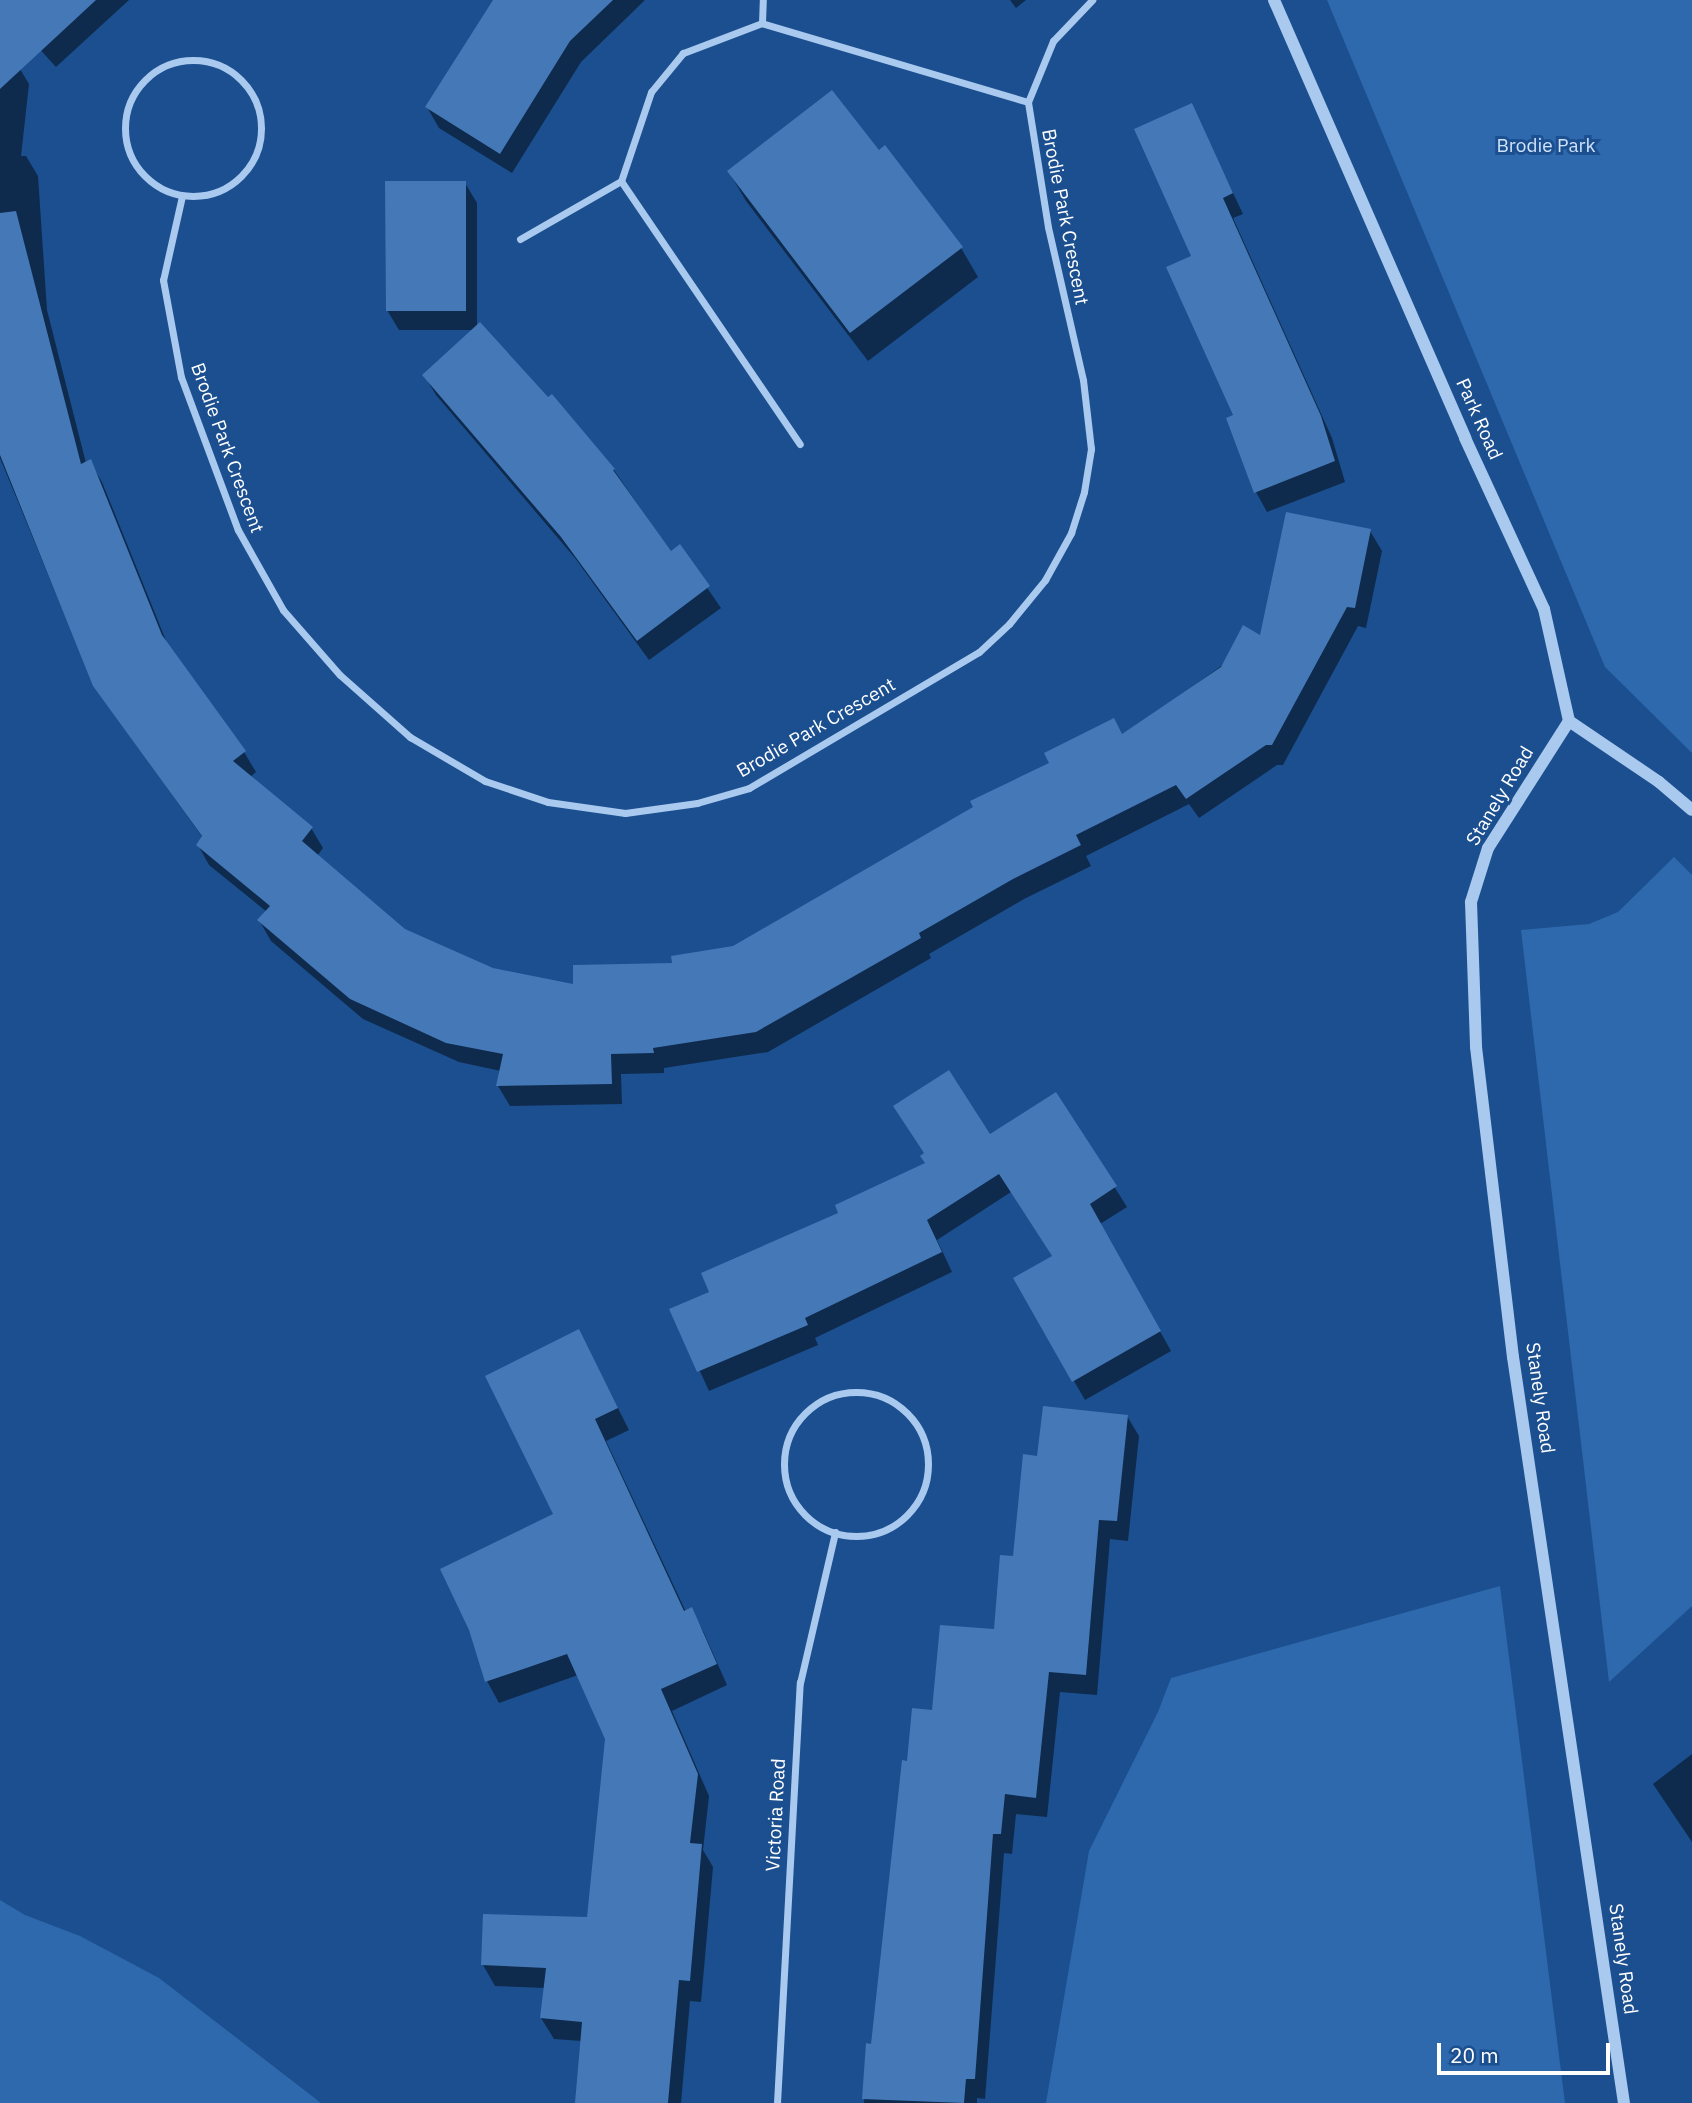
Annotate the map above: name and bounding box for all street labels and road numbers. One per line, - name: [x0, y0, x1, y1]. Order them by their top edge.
- street label: Brodie Park Crescent: [1037, 127, 1093, 307]
- street label: Brodie Park Crescent: [186, 360, 268, 536]
- street label: Park Road: [1451, 375, 1507, 463]
- street label: Brodie Park Crescent: [733, 673, 899, 783]
- street label: Stanely Road: [1461, 742, 1539, 850]
- street label: Stanely Road: [1521, 1341, 1559, 1455]
- street label: Victoria Road: [762, 1758, 790, 1872]
- street label: Stanely Road: [1604, 1902, 1642, 2016]

